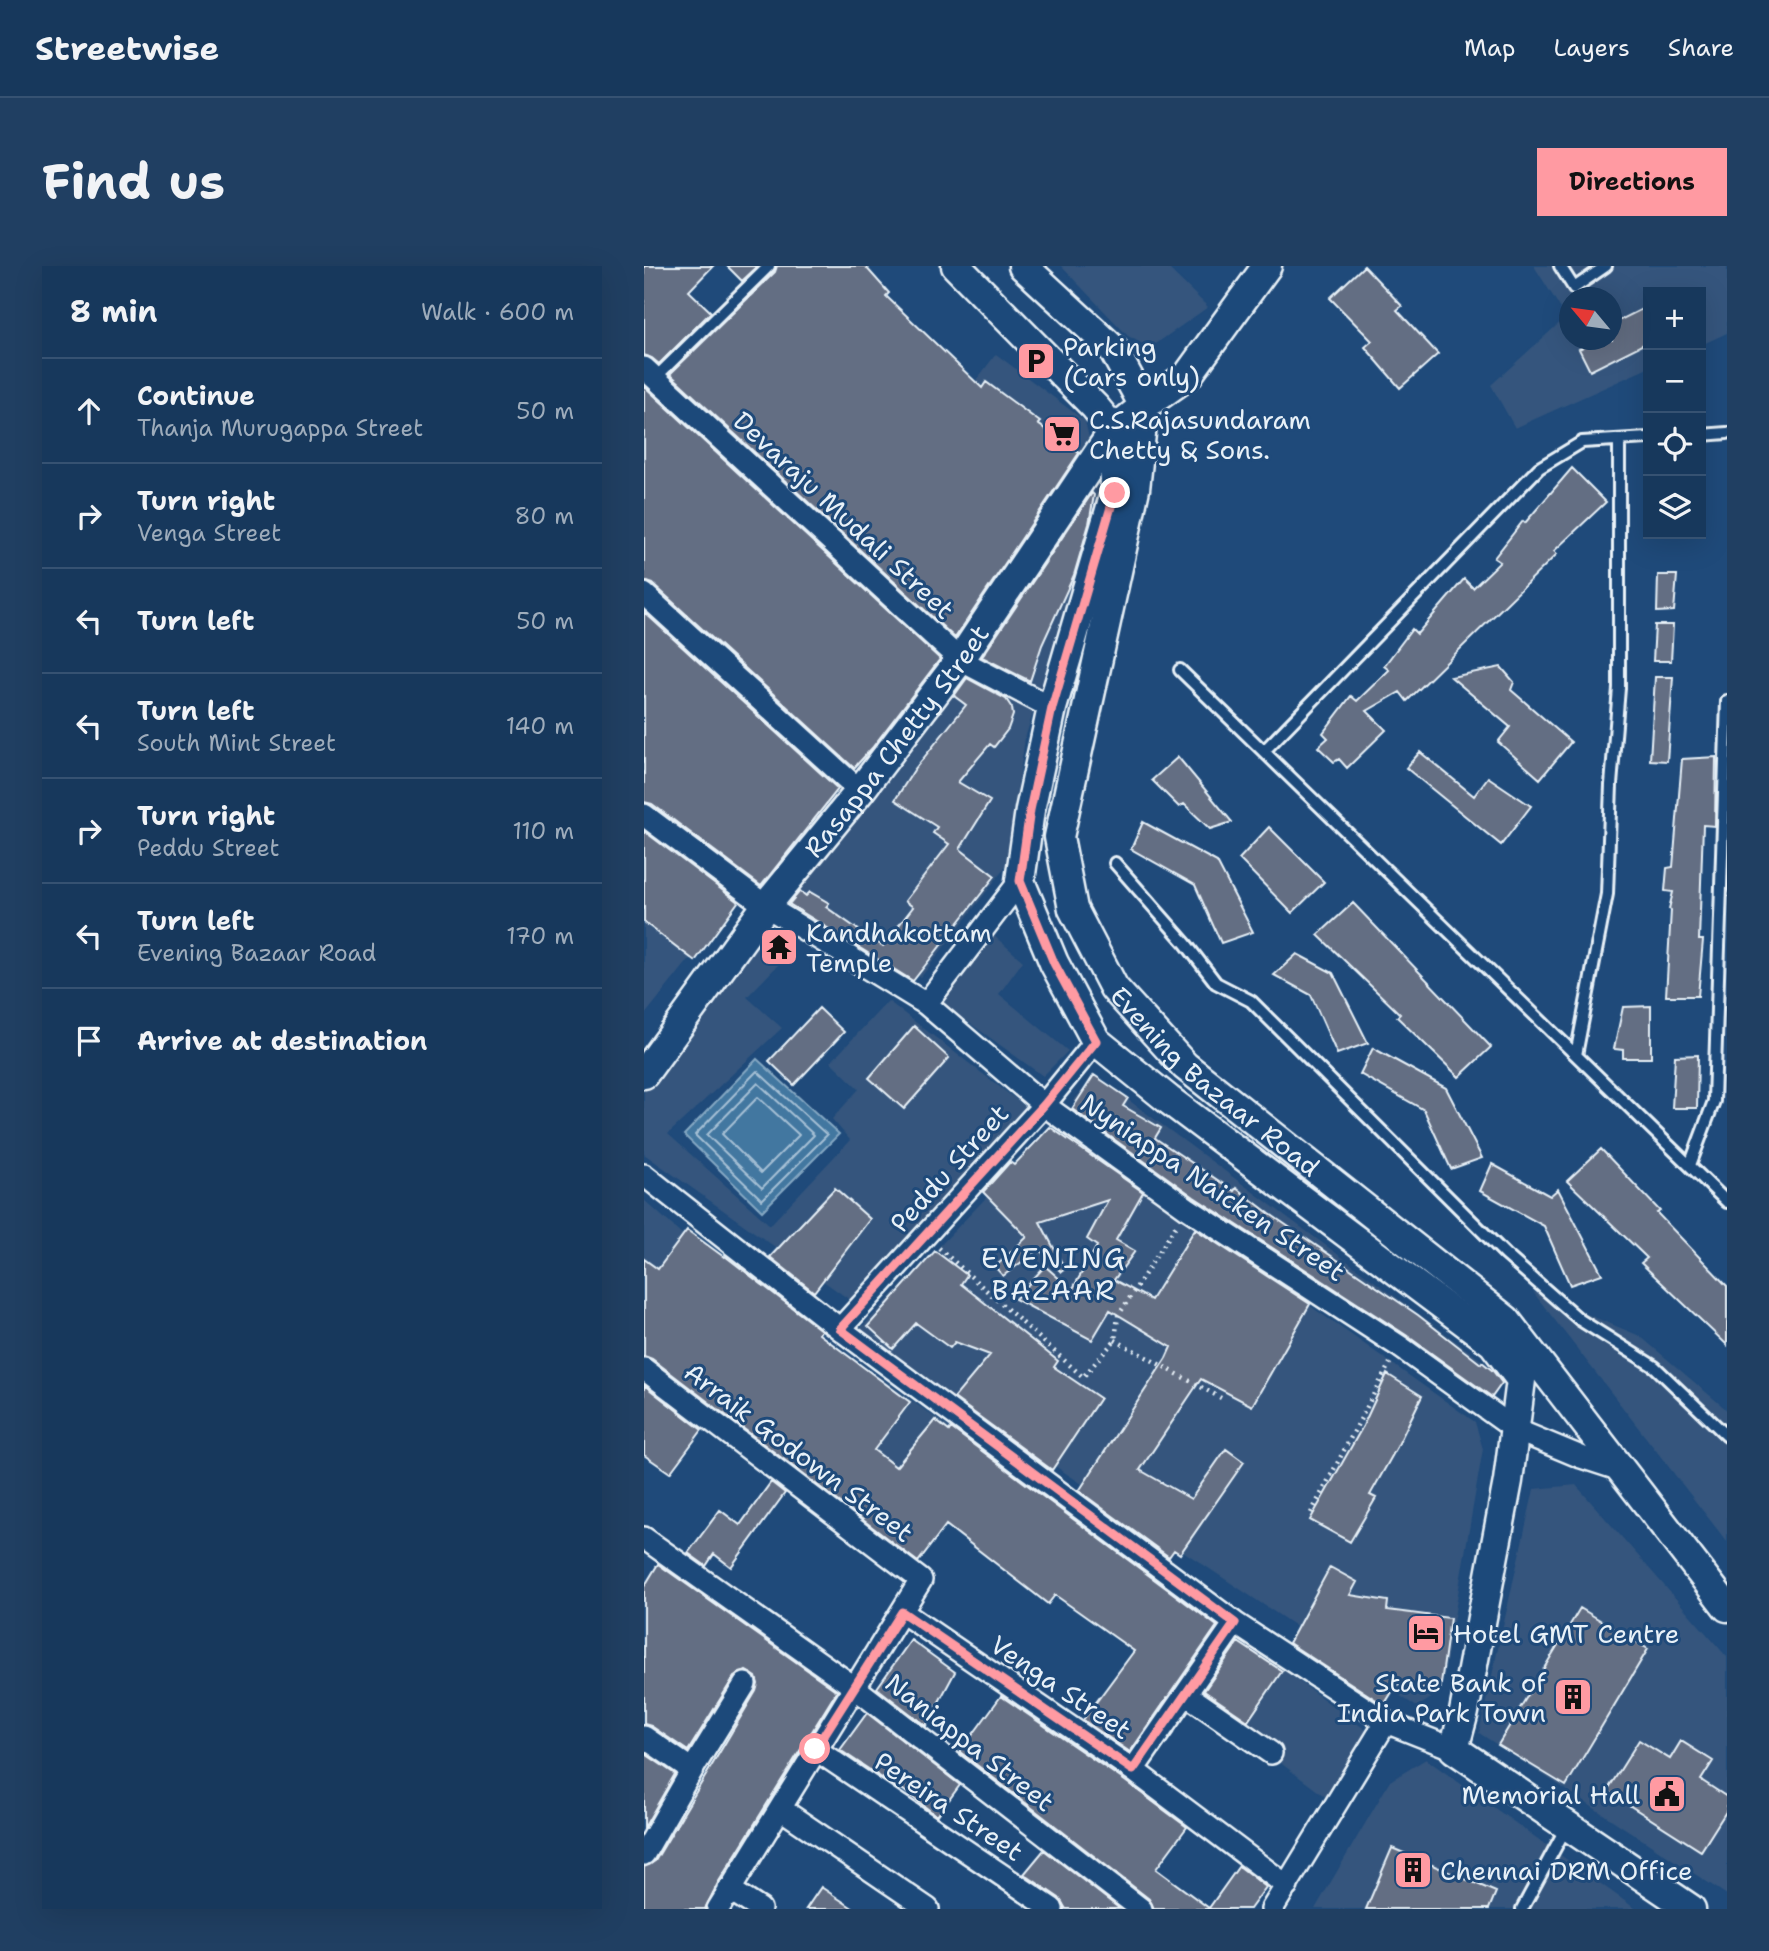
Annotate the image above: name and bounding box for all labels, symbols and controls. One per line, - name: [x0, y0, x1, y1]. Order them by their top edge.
- text: Streetwise: [35, 26, 219, 71]
- text: Map: [1464, 32, 1515, 64]
- text: Layers: [1553, 32, 1630, 64]
- text: Share: [1668, 32, 1734, 64]
- button: Directions: [1537, 148, 1727, 216]
- text: Find us: [42, 149, 225, 215]
- north arrow: [1559, 287, 1622, 350]
- map controls: [1643, 287, 1706, 539]
- button: +: [1643, 287, 1706, 350]
- text: 8 min: [70, 291, 157, 332]
- text: Walk · 600 m: [421, 297, 574, 327]
- place label: Parking (Cars only): [1063, 329, 1200, 394]
- parking icon: Parking (Cars only): [1015, 340, 1057, 382]
- button: −: [1643, 350, 1706, 413]
- text: Continue: [137, 378, 255, 413]
- icon: ahead: [70, 392, 108, 430]
- text: 50 m: [516, 396, 574, 426]
- place label: C.S.Rajasundaram Chetty & Sons.: [1089, 402, 1311, 467]
- street label: Devaraju Mudali Street: [726, 403, 962, 627]
- text: Thanja Murugappa Street: [137, 413, 423, 443]
- supermarket icon: C.S.Rajasundaram Chetty & Sons.: [1041, 413, 1083, 455]
- button: locate: [1643, 413, 1706, 476]
- button: layers: [1643, 476, 1706, 539]
- route end: [1099, 477, 1130, 508]
- text: Turn right: [137, 483, 275, 518]
- icon: right: [70, 497, 108, 535]
- text: 80 m: [515, 501, 574, 531]
- text: Venga Street: [137, 518, 281, 548]
- icon: left: [70, 602, 108, 640]
- text: Turn left: [137, 603, 254, 638]
- text: 50 m: [516, 606, 574, 636]
- street label: Rasappa Chetty Street: [796, 618, 996, 864]
- text: Turn left: [137, 693, 254, 728]
- icon: left: [70, 707, 108, 745]
- text: 140 m: [506, 711, 574, 741]
- text: South Mint Street: [137, 728, 336, 758]
- text: Turn right: [137, 798, 275, 833]
- icon: right: [70, 812, 108, 850]
- text: 110 m: [512, 816, 574, 846]
- text: Peddu Street: [137, 833, 280, 863]
- text: Turn left: [137, 903, 254, 938]
- place label: Kandhakottam Temple: [806, 915, 992, 980]
- icon: left: [70, 917, 108, 955]
- text: 170 m: [506, 921, 574, 951]
- temple icon: Kandhakottam Temple: [758, 926, 800, 968]
- text: Evening Bazaar Road: [137, 938, 376, 968]
- street label: Evening Bazaar Road: [1103, 978, 1327, 1184]
- icon: arrive: [70, 1022, 108, 1060]
- text: Arrive at destination: [137, 1023, 427, 1058]
- street label: Nyniappa Naicken Street: [1074, 1085, 1352, 1289]
- street label: Peddu Street: [882, 1096, 1016, 1240]
- district label: EVENING BAZAAR: [981, 1239, 1127, 1309]
- street label: Arraik Godown Street: [677, 1354, 921, 1550]
- hotel icon: Hotel GMT Centre: [1405, 1612, 1447, 1654]
- place label: Hotel GMT Centre: [1453, 1616, 1680, 1651]
- street label: Venga Street: [984, 1627, 1138, 1747]
- street label: Naniappa Street: [878, 1665, 1062, 1819]
- place label: State Bank of India Park Town: [1337, 1665, 1547, 1730]
- building icon: State Bank of India Park Town: [1552, 1676, 1594, 1718]
- route start: [799, 1733, 830, 1764]
- street label: Pereira Street: [868, 1743, 1030, 1869]
- public building icon: Memorial Hall: [1646, 1773, 1688, 1815]
- place label: Memorial Hall: [1461, 1777, 1640, 1812]
- building icon: Chennai DRM Office: [1392, 1849, 1434, 1891]
- place label: Chennai DRM Office: [1440, 1853, 1693, 1888]

